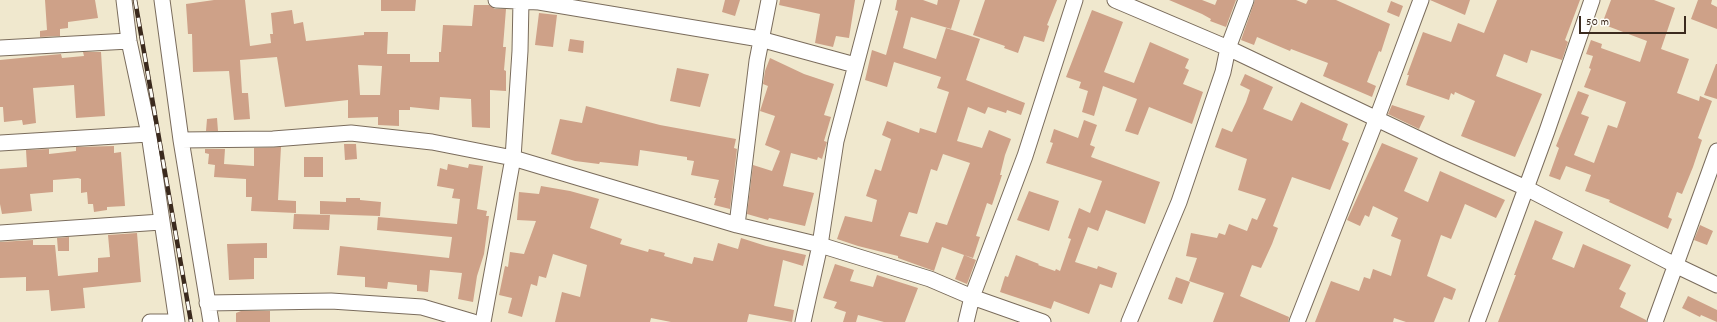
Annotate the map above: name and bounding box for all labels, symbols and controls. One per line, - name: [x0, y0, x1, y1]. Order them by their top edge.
- scale bar: [1581, 8, 1688, 34]
- text: 50 m: [1586, 14, 1609, 31]

